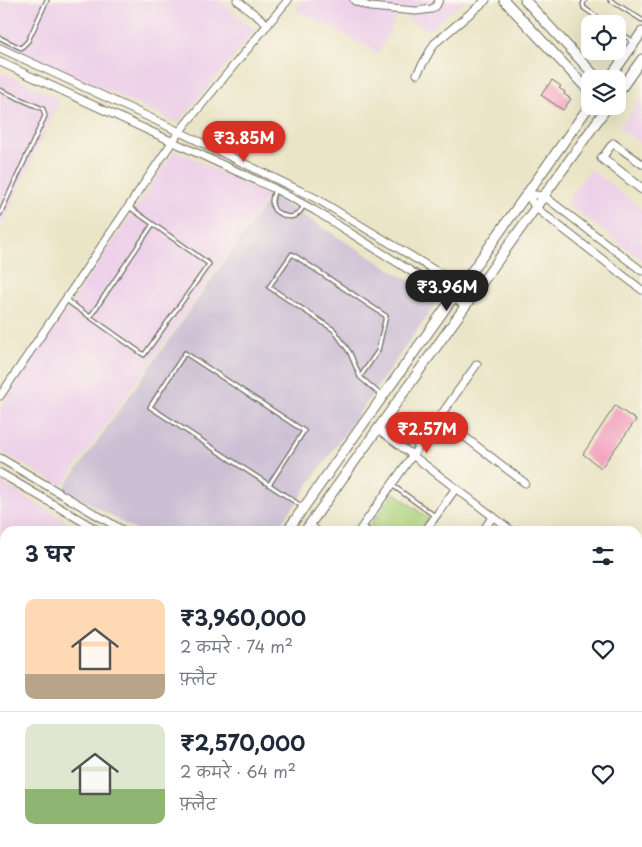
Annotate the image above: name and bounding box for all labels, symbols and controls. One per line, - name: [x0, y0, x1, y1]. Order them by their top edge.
- map controls: [581, 15, 626, 115]
- button: locate: [581, 15, 626, 60]
- button: layers: [581, 70, 626, 115]
- pin: ₹3.85M: [203, 120, 285, 163]
- text: ₹3.85M: [213, 125, 275, 149]
- pin: ₹3.96M: [406, 270, 488, 312]
- text: ₹3.96M: [416, 274, 478, 298]
- pin: ₹2.57M: [386, 412, 468, 454]
- text: ₹2.57M: [397, 416, 457, 440]
- text: 3 घर: [25, 537, 73, 569]
- icon: filters: [589, 542, 617, 570]
- text: ₹3,960,000: [180, 601, 306, 633]
- icon: home: [65, 619, 125, 679]
- text: 2 कमरे · 74 m²: [180, 634, 293, 658]
- icon: heart: [589, 635, 617, 663]
- text: फ़्लैट: [180, 666, 216, 690]
- text: ₹2,570,000: [180, 726, 305, 758]
- icon: home: [65, 744, 125, 804]
- text: 2 कमरे · 64 m²: [180, 759, 296, 783]
- icon: heart: [589, 760, 617, 788]
- text: फ़्लैट: [180, 791, 216, 815]

